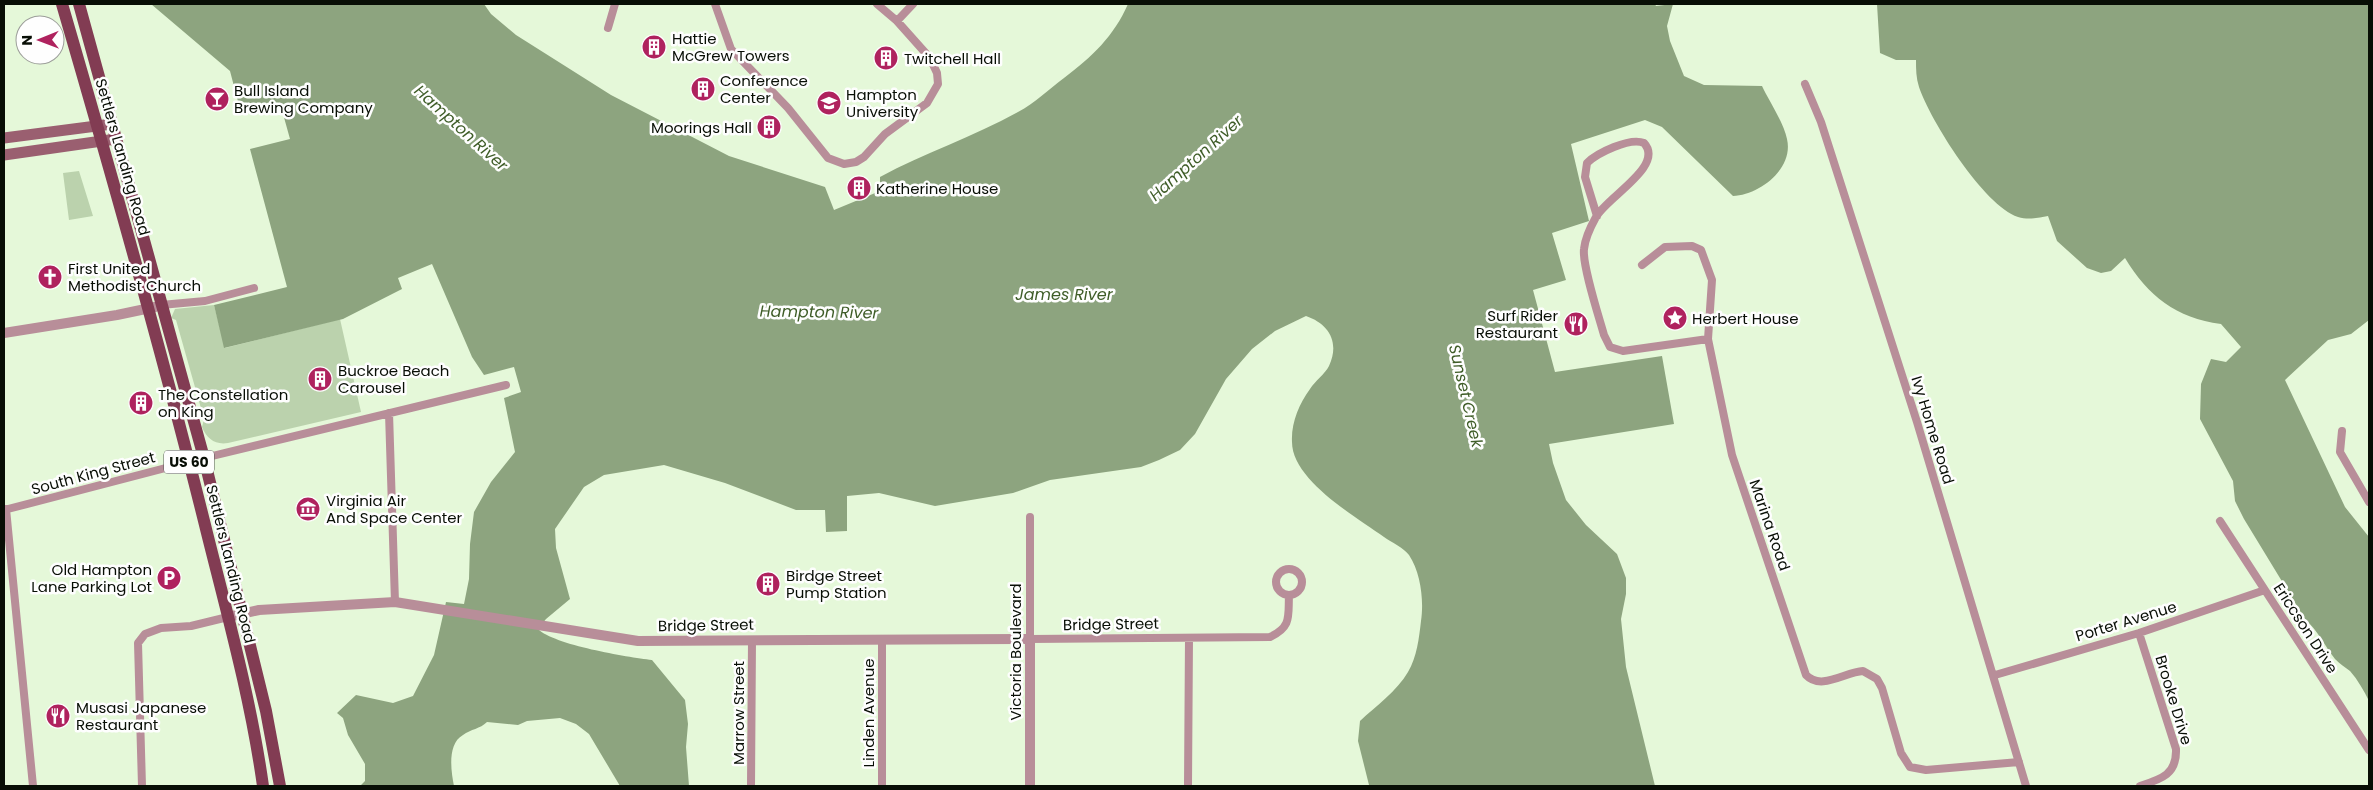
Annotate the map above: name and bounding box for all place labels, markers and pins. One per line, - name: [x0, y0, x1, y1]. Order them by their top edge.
- place label: Hattie McGrew Towers: [672, 28, 790, 66]
- building icon: Hattie McGrew Towers: [641, 34, 667, 60]
- building icon: Twitchell Hall: [873, 45, 899, 71]
- place label: Twitchell Hall: [904, 48, 1001, 69]
- place label: Conference Center: [720, 70, 808, 108]
- building icon: Conference Center: [690, 76, 716, 102]
- place label: Bull Island Brewing Company: [234, 80, 373, 118]
- place label: Hampton University: [846, 84, 919, 122]
- bar icon: Bull Island Brewing Company: [204, 86, 230, 112]
- school or university icon: Hampton University: [816, 90, 842, 116]
- building icon: Moorings Hall: [756, 114, 782, 140]
- place label: Moorings Hall: [651, 117, 752, 138]
- building icon: Katherine House: [846, 175, 872, 201]
- place label: Katherine House: [876, 178, 998, 199]
- place label: First United Methodist Church: [68, 258, 201, 296]
- church icon: First United Methodist Church: [37, 264, 63, 290]
- place label: Surf Rider Restaurant: [1476, 305, 1558, 343]
- place icon: Herbert House: [1662, 305, 1688, 331]
- place label: Herbert House: [1692, 308, 1799, 329]
- restaurant icon: Surf Rider Restaurant: [1563, 311, 1589, 337]
- place label: Buckroe Beach Carousel: [338, 360, 449, 398]
- building icon: Buckroe Beach Carousel: [307, 366, 333, 392]
- place label: The Constellation on King: [158, 384, 288, 422]
- building icon: The Constellation on King: [128, 390, 154, 416]
- place label: Virginia Air And Space Center: [326, 490, 463, 528]
- museum icon: Virginia Air And Space Center: [295, 496, 321, 522]
- place label: Old Hampton Lane Parking Lot: [31, 559, 152, 597]
- parking icon: Old Hampton Lane Parking Lot: [156, 565, 182, 591]
- place label: Birdge Street Pump Station: [786, 565, 887, 603]
- building icon: Birdge Street Pump Station: [755, 571, 781, 597]
- place label: Musasi Japanese Restaurant: [76, 697, 206, 735]
- restaurant icon: Musasi Japanese Restaurant: [45, 703, 71, 729]

